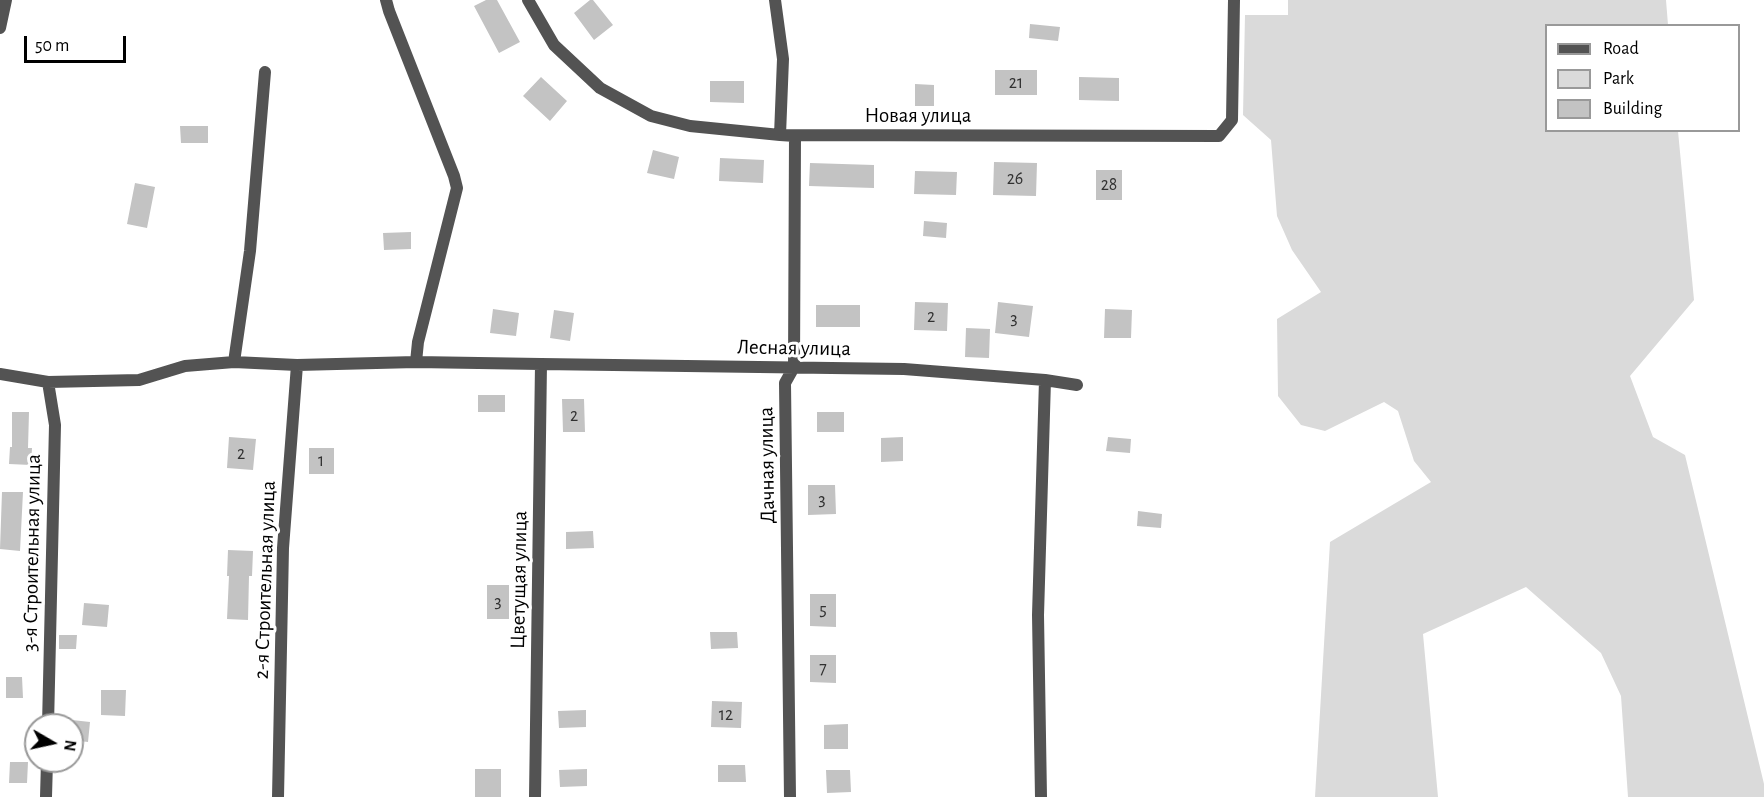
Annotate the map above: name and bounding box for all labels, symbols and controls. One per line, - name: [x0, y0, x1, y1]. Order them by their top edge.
- scale bar: [27, 24, 129, 62]
- legend: [1545, 24, 1740, 132]
- text: 50 m: [35, 37, 69, 55]
- text: Road: [1603, 40, 1639, 58]
- text: Park: [1603, 70, 1634, 88]
- house number: 21: [1009, 72, 1023, 94]
- text: Building: [1603, 100, 1662, 118]
- street label: Новая улица: [865, 103, 971, 129]
- house number: 26: [1007, 168, 1023, 190]
- house number: 28: [1101, 174, 1117, 196]
- house number: 2: [927, 306, 935, 328]
- house number: 3: [1010, 308, 1018, 330]
- street label: Лесная улица: [737, 334, 851, 362]
- house number: 2: [570, 405, 578, 427]
- street label: Дачная улица: [753, 406, 781, 524]
- house number: 2: [237, 443, 245, 465]
- house number: 1: [318, 450, 324, 472]
- street label: 3-я Строительная улица: [18, 454, 46, 652]
- street label: 2-я Строительная улица: [249, 480, 281, 680]
- house number: 3: [818, 489, 826, 511]
- street label: Цветущая улица: [505, 511, 533, 649]
- house number: 3: [494, 591, 502, 613]
- house number: 5: [819, 599, 827, 621]
- house number: 7: [819, 658, 827, 680]
- house number: 12: [719, 704, 733, 726]
- north arrow: [24, 713, 84, 773]
- text: N: [61, 739, 79, 752]

